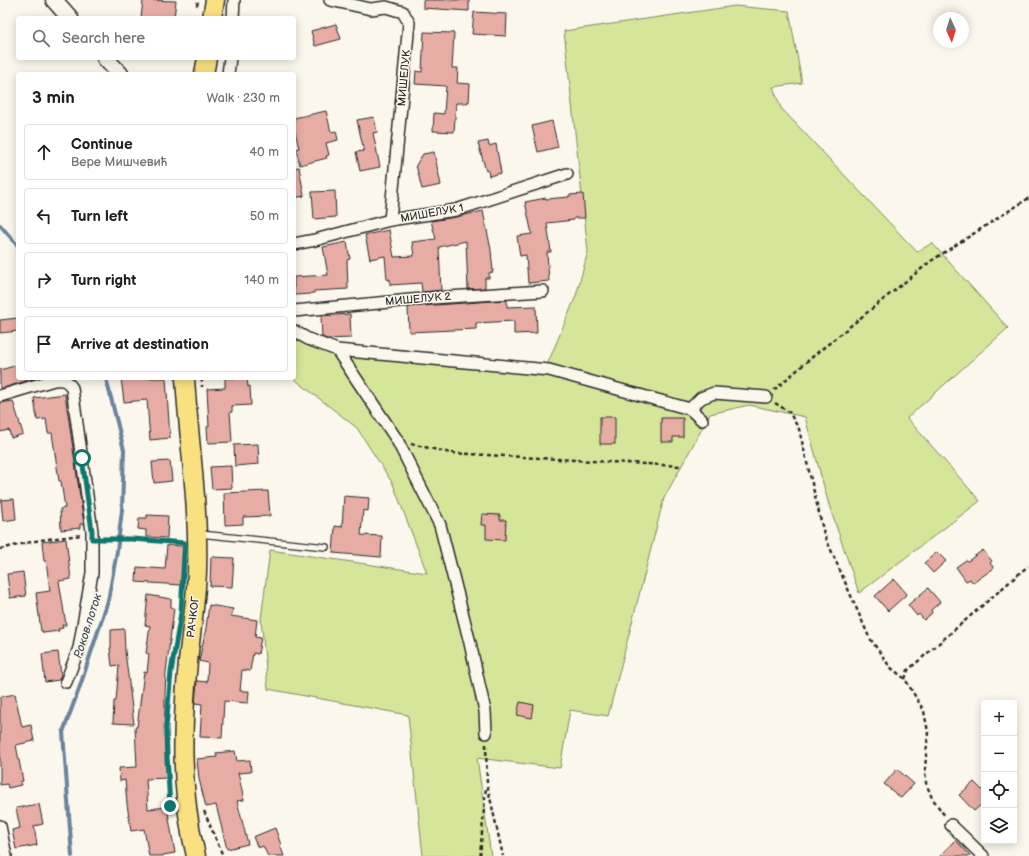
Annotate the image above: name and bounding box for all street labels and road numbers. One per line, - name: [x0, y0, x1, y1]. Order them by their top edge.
- street label: МИШЕЛУК: [395, 48, 413, 107]
- street label: МИШЕЛУК 1: [400, 201, 464, 225]
- street label: МИШЕЛУК 2: [385, 290, 452, 308]
- street label: РАЧКОГ: [184, 595, 202, 639]

